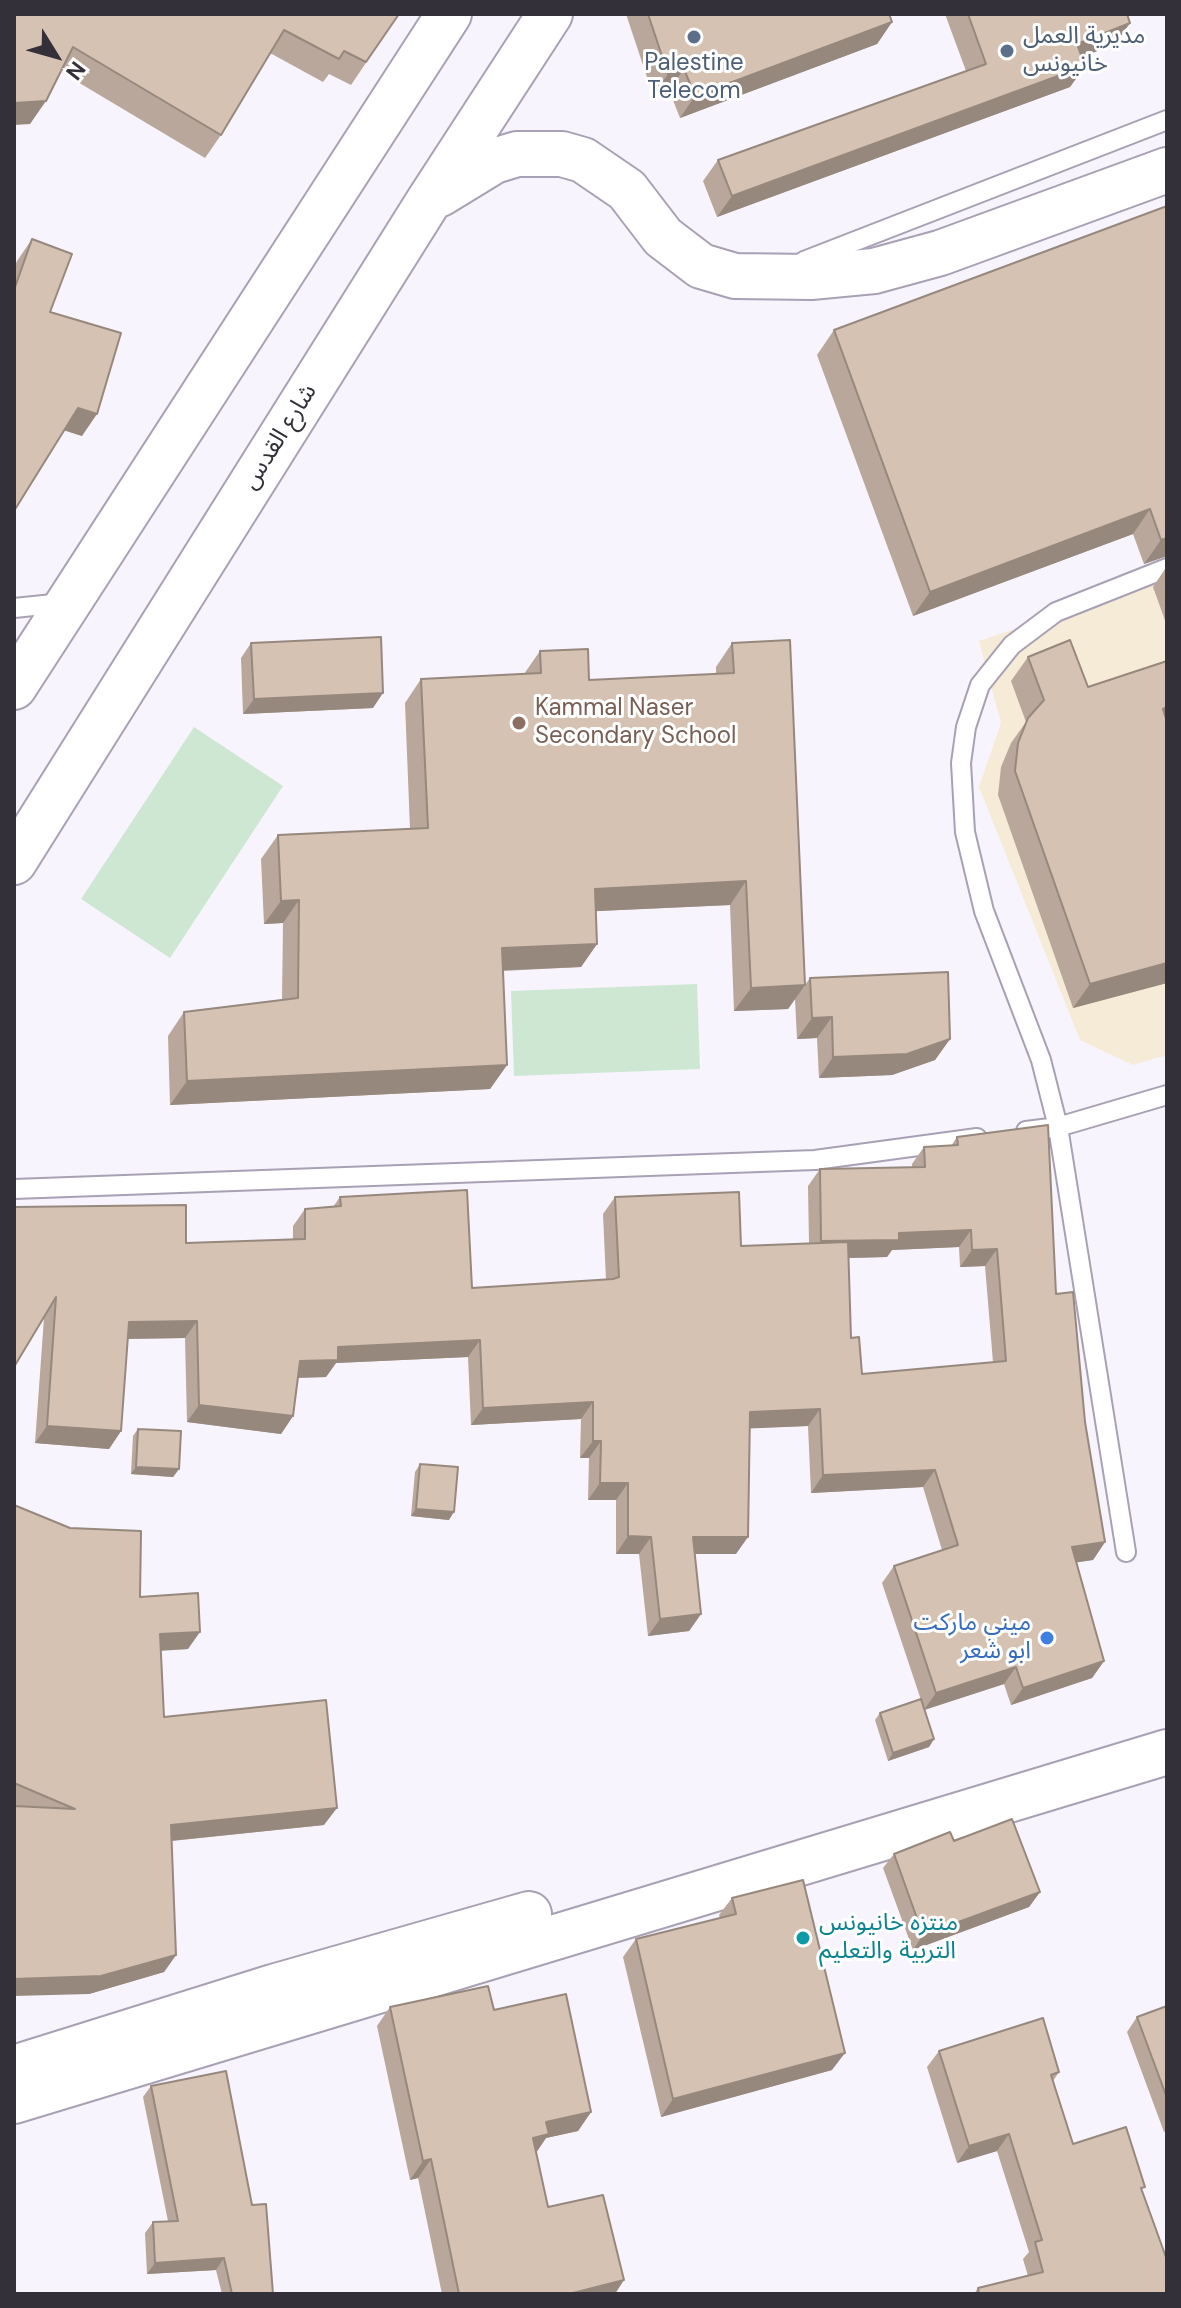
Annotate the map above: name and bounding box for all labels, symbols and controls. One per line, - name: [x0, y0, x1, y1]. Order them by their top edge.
- north arrow: [16, 16, 96, 96]
- place label: مديرية العمل خانيونس: [1023, 23, 1145, 79]
- marker: Palestine Telecom: [685, 28, 703, 46]
- marker: مديرية العمل خانيونس: [998, 42, 1016, 60]
- place label: Palestine Telecom: [644, 50, 744, 106]
- text: N: [59, 56, 92, 86]
- street label: شارع القدس: [236, 379, 324, 495]
- place label: Kammal Naser Secondary School: [535, 695, 736, 751]
- marker: Kammal Naser Secondary School: [510, 714, 528, 732]
- place label: ميني ماركت ابو شعر: [914, 1610, 1031, 1666]
- marker: ميني ماركت ابو شعر: [1038, 1629, 1056, 1647]
- place label: منتزه خانيونس التربية والتعليم: [819, 1910, 958, 1966]
- marker: منتزه خانيونس التربية والتعليم: [794, 1929, 812, 1947]

